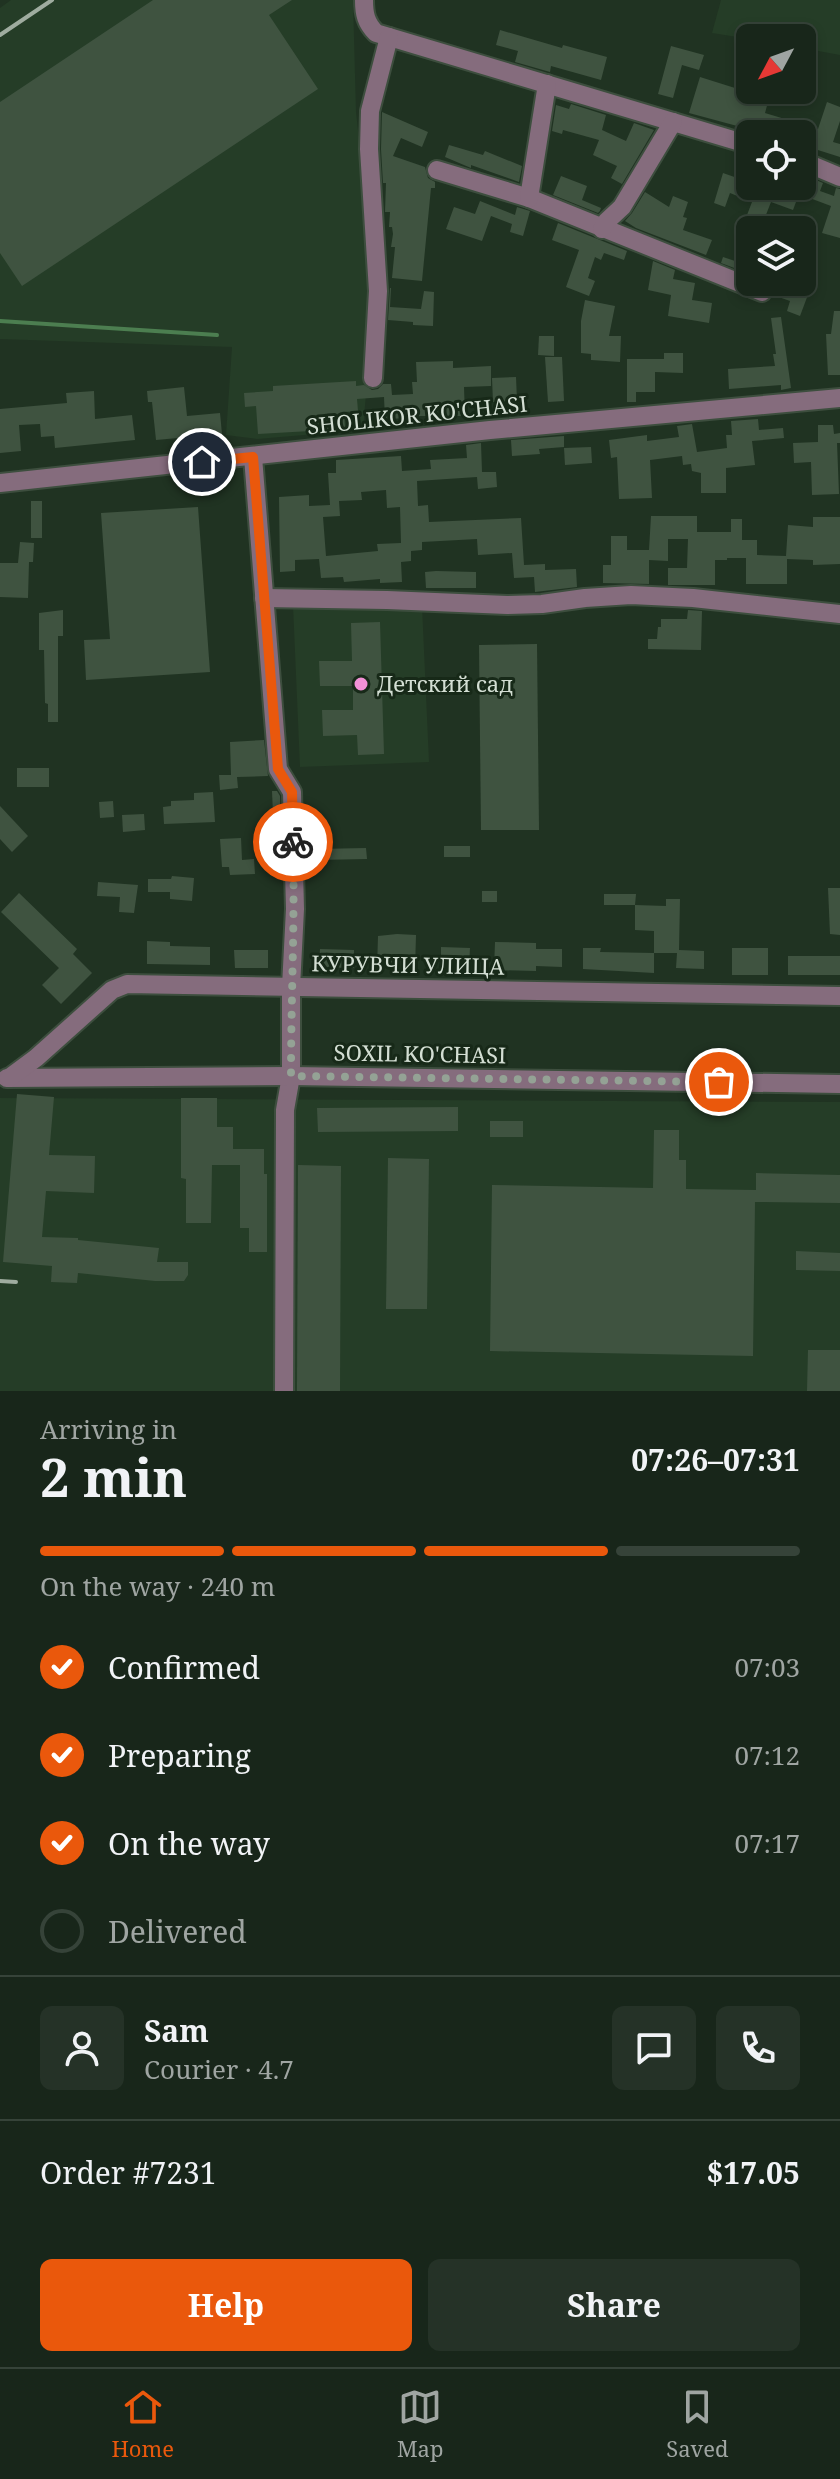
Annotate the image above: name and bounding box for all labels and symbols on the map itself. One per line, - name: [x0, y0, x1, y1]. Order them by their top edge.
- north arrow: [736, 24, 816, 104]
- street label: SHOLIKOR KO'CHASI: [305, 388, 529, 441]
- pin: [168, 428, 236, 496]
- place label: Детский сад: [377, 668, 513, 698]
- marker: Детский сад: [352, 675, 370, 693]
- courier: [253, 802, 333, 882]
- street label: КУРУВЧИ УЛИЦА: [311, 947, 505, 981]
- street label: SOXIL KO'CHASI: [334, 1036, 507, 1070]
- pin: [685, 1048, 753, 1116]

